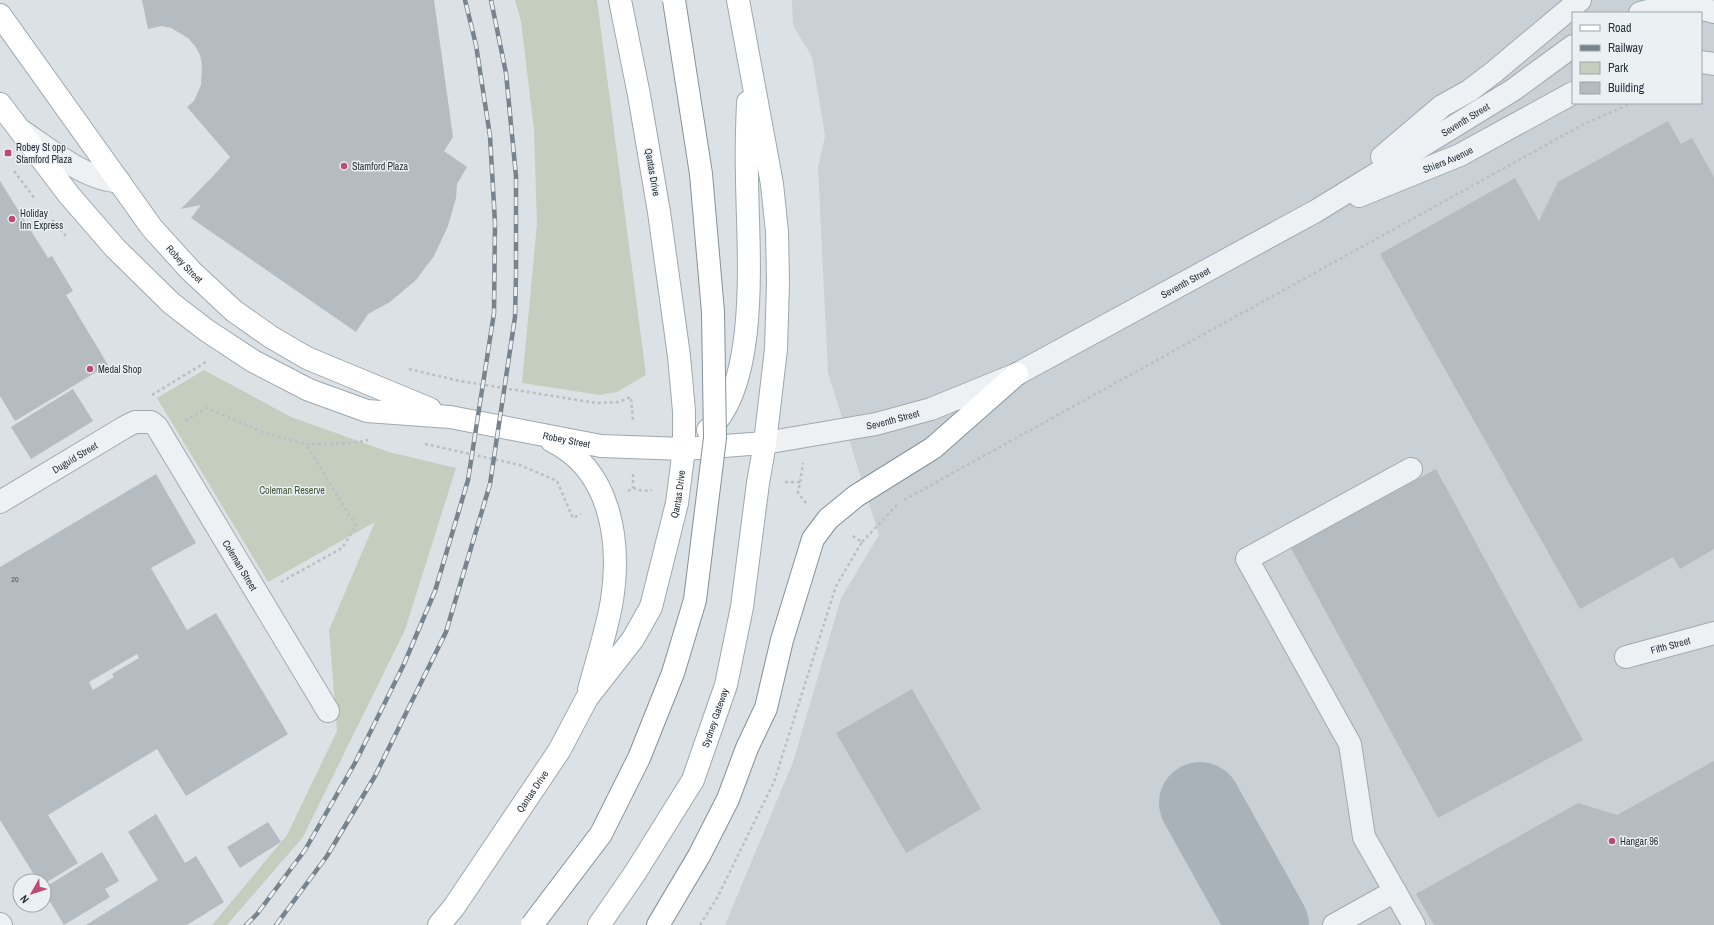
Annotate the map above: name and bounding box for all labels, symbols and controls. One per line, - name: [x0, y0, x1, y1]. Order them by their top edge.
- legend: [1572, 12, 1702, 104]
- text: Road: [1608, 20, 1632, 36]
- text: Railway: [1608, 40, 1643, 56]
- text: Park: [1608, 60, 1628, 76]
- text: Building: [1608, 80, 1645, 96]
- street label: Seventh Street: [1439, 100, 1493, 140]
- place label: Robey St opp Stamford Plaza: [16, 141, 72, 166]
- street label: Shiers Avenue: [1421, 143, 1476, 176]
- street label: Qantas Drive: [642, 147, 663, 197]
- marker: Robey St opp Stamford Plaza: [3, 148, 13, 158]
- place label: Stamford Plaza: [352, 160, 408, 173]
- marker: Stamford Plaza: [339, 161, 349, 171]
- place label: Holiday Inn Express: [20, 207, 63, 232]
- marker: Holiday Inn Express: [7, 214, 17, 224]
- street label: Robey Street: [163, 242, 206, 286]
- street label: Seventh Street: [1158, 264, 1213, 301]
- place label: Medal Shop: [98, 363, 142, 376]
- marker: Medal Shop: [85, 364, 95, 374]
- street label: Seventh Street: [865, 406, 922, 433]
- street label: Robey Street: [542, 429, 592, 451]
- street label: Duguid Street: [50, 439, 101, 476]
- street label: Qantas Drive: [667, 469, 688, 520]
- park label: Coleman Reserve: [259, 484, 325, 497]
- street label: Coleman Street: [219, 538, 260, 594]
- house number: 20: [11, 574, 19, 584]
- street label: Fifth Street: [1649, 634, 1693, 657]
- street label: Sydney Gateway: [699, 685, 732, 749]
- street label: Qantas Drive: [513, 767, 551, 815]
- place label: Hangar 96: [1620, 835, 1659, 848]
- marker: Hangar 96: [1607, 836, 1617, 846]
- north arrow: [12, 873, 52, 913]
- text: N: [17, 892, 32, 906]

